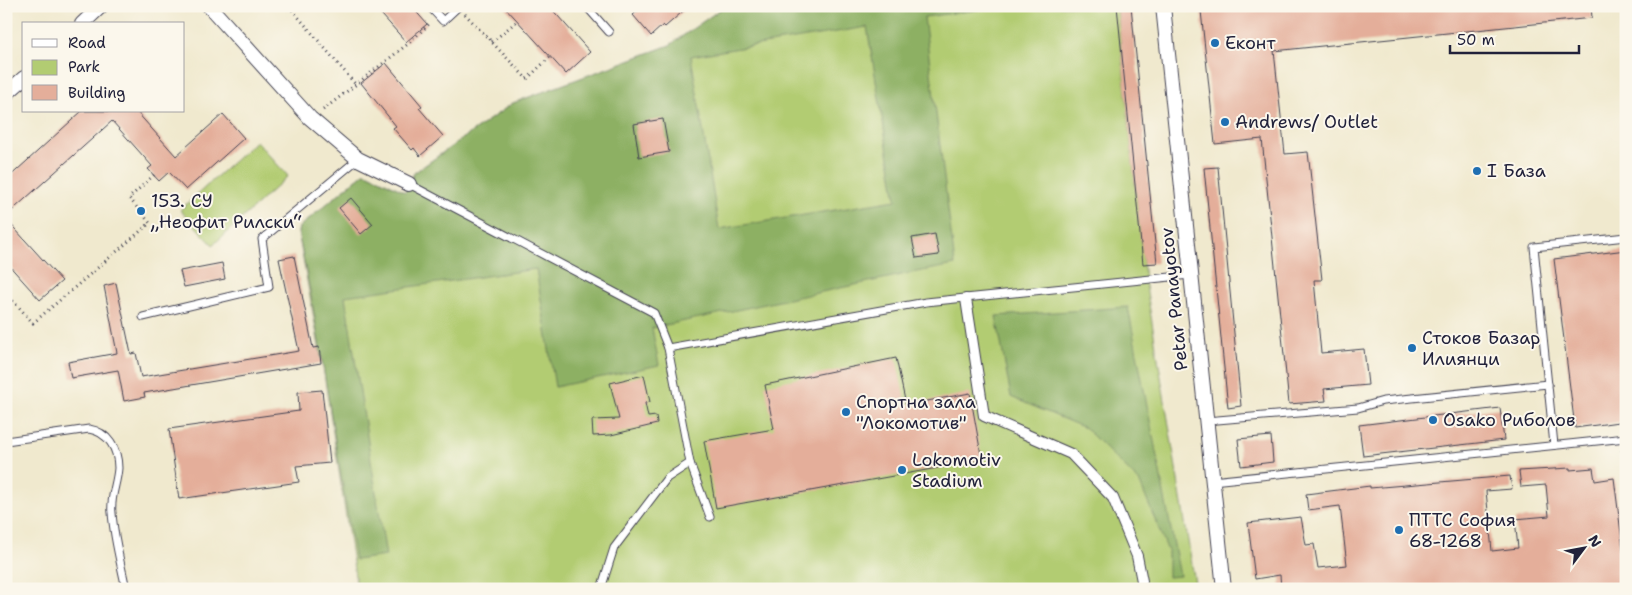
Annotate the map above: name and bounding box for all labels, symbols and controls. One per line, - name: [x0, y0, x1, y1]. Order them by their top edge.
- legend: [22, 22, 185, 112]
- scale bar: [1450, 22, 1578, 54]
- text: 50 m: [1457, 30, 1495, 50]
- place label: Еконт: [1225, 31, 1276, 55]
- text: Road: [68, 33, 106, 53]
- marker: Еконт: [1209, 37, 1221, 49]
- text: Park: [68, 57, 100, 77]
- text: Building: [68, 83, 125, 103]
- place label: Andrews/ Outlet: [1235, 110, 1378, 134]
- marker: Andrews/ Outlet: [1219, 116, 1231, 128]
- place label: I База: [1487, 159, 1546, 183]
- marker: I База: [1471, 165, 1483, 177]
- place label: 153. СУ „Неофит Рилски“: [150, 189, 302, 234]
- marker: 153. СУ „Неофит Рилски“: [135, 205, 147, 217]
- street label: Petar Panayotov: [1155, 226, 1193, 372]
- place label: Стоков Базар Илиянци: [1422, 326, 1541, 371]
- marker: Стоков Базар Илиянци: [1406, 342, 1418, 354]
- place label: Спортна зала "Локомотив": [856, 390, 976, 435]
- marker: Спортна зала "Локомотив": [840, 406, 852, 418]
- place label: Osako Риболов: [1443, 408, 1576, 432]
- marker: Osako Риболов: [1427, 414, 1439, 426]
- place label: Lokomotiv Stadium: [912, 448, 1001, 493]
- marker: Lokomotiv Stadium: [896, 464, 908, 476]
- place label: ПТТС София 68-1268: [1409, 508, 1516, 553]
- north arrow: [1560, 522, 1610, 572]
- marker: ПТТС София 68-1268: [1393, 524, 1405, 536]
- text: N: [1584, 532, 1606, 551]

